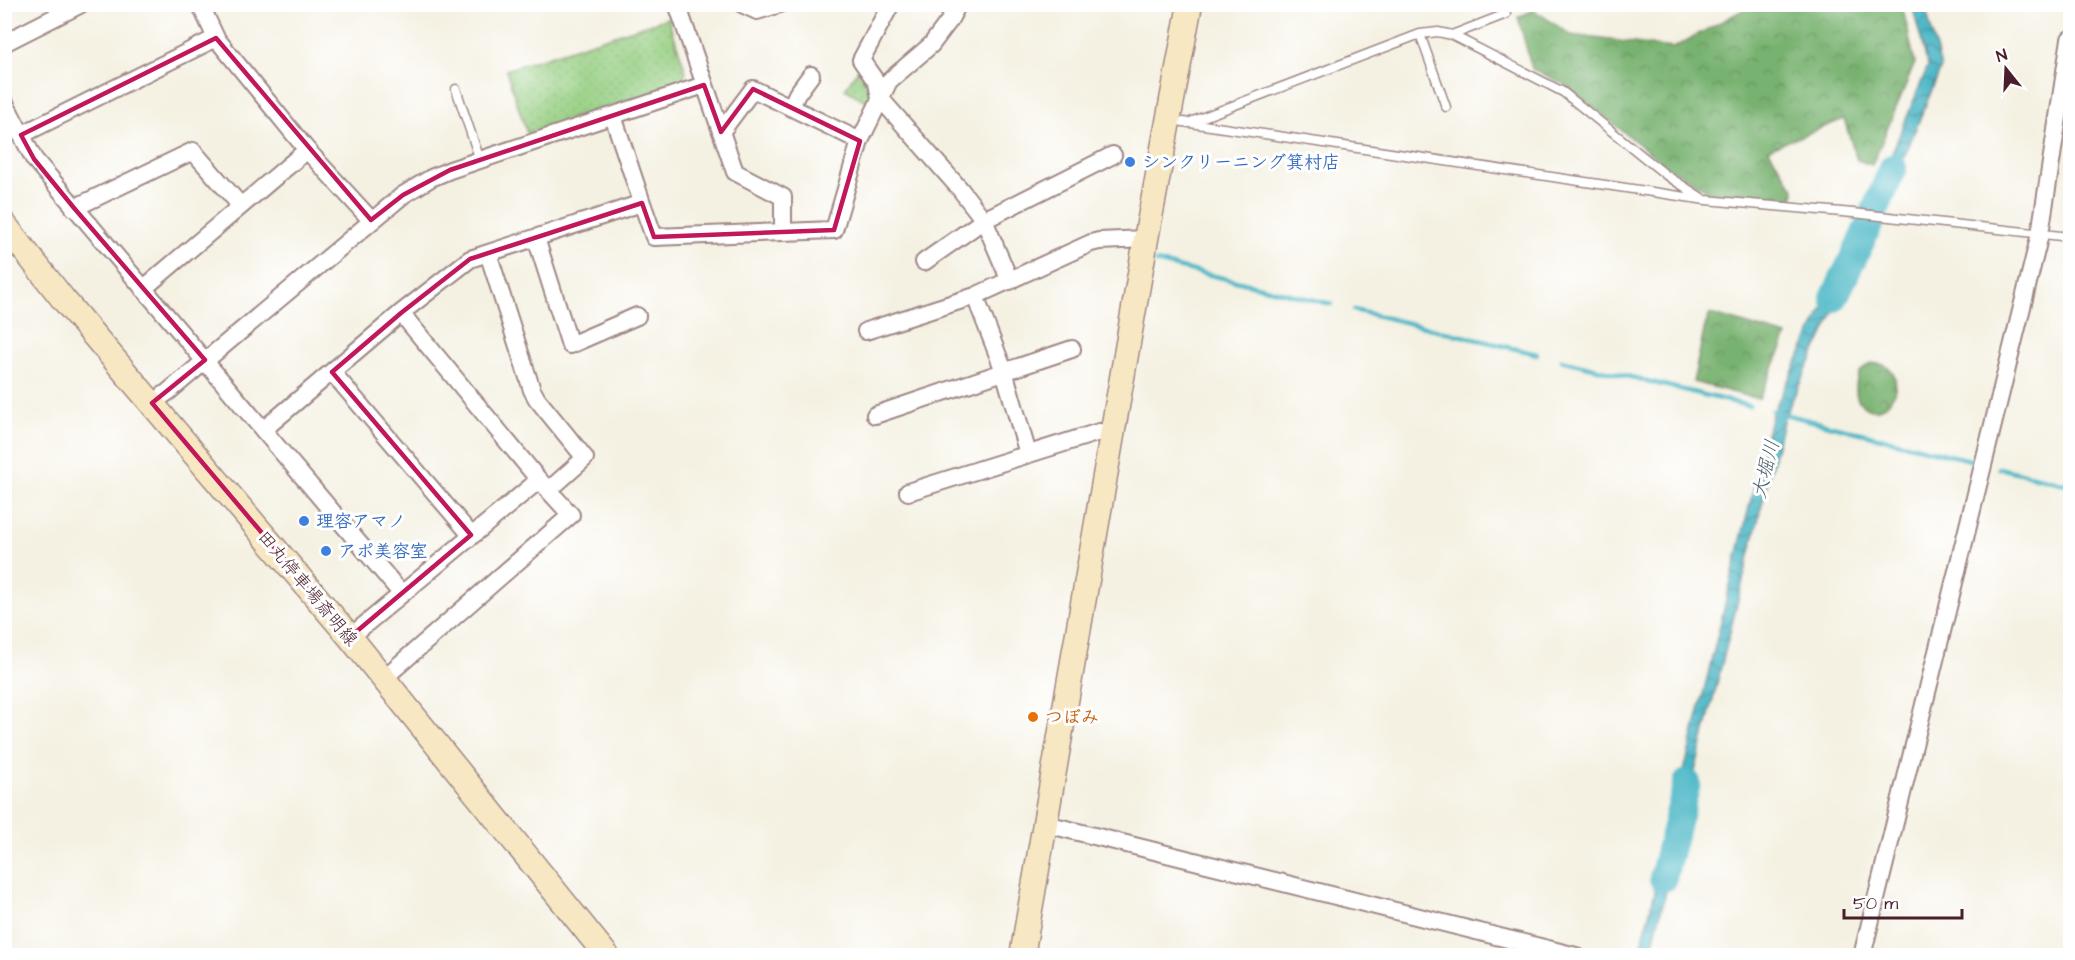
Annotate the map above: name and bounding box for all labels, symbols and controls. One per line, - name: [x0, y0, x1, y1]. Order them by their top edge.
- north arrow: [1976, 39, 2036, 99]
- text: N: [1994, 44, 2010, 68]
- place label: シンクリーニング箕村店: [1142, 150, 1340, 175]
- marker: シンクリーニング箕村店: [1123, 155, 1137, 169]
- water label: 大堀川: [1745, 437, 1787, 502]
- place label: 理容アマノ: [316, 509, 406, 534]
- marker: 理容アマノ: [297, 514, 311, 528]
- street label: 田丸停車場斎明線: [252, 525, 363, 652]
- place label: アポ美容室: [338, 539, 428, 564]
- marker: アポ美容室: [319, 544, 333, 558]
- place label: つぼみ: [1045, 705, 1099, 730]
- marker: つぼみ: [1026, 710, 1040, 724]
- scale bar: [1844, 882, 1962, 920]
- text: 50 m: [1853, 891, 1898, 916]

